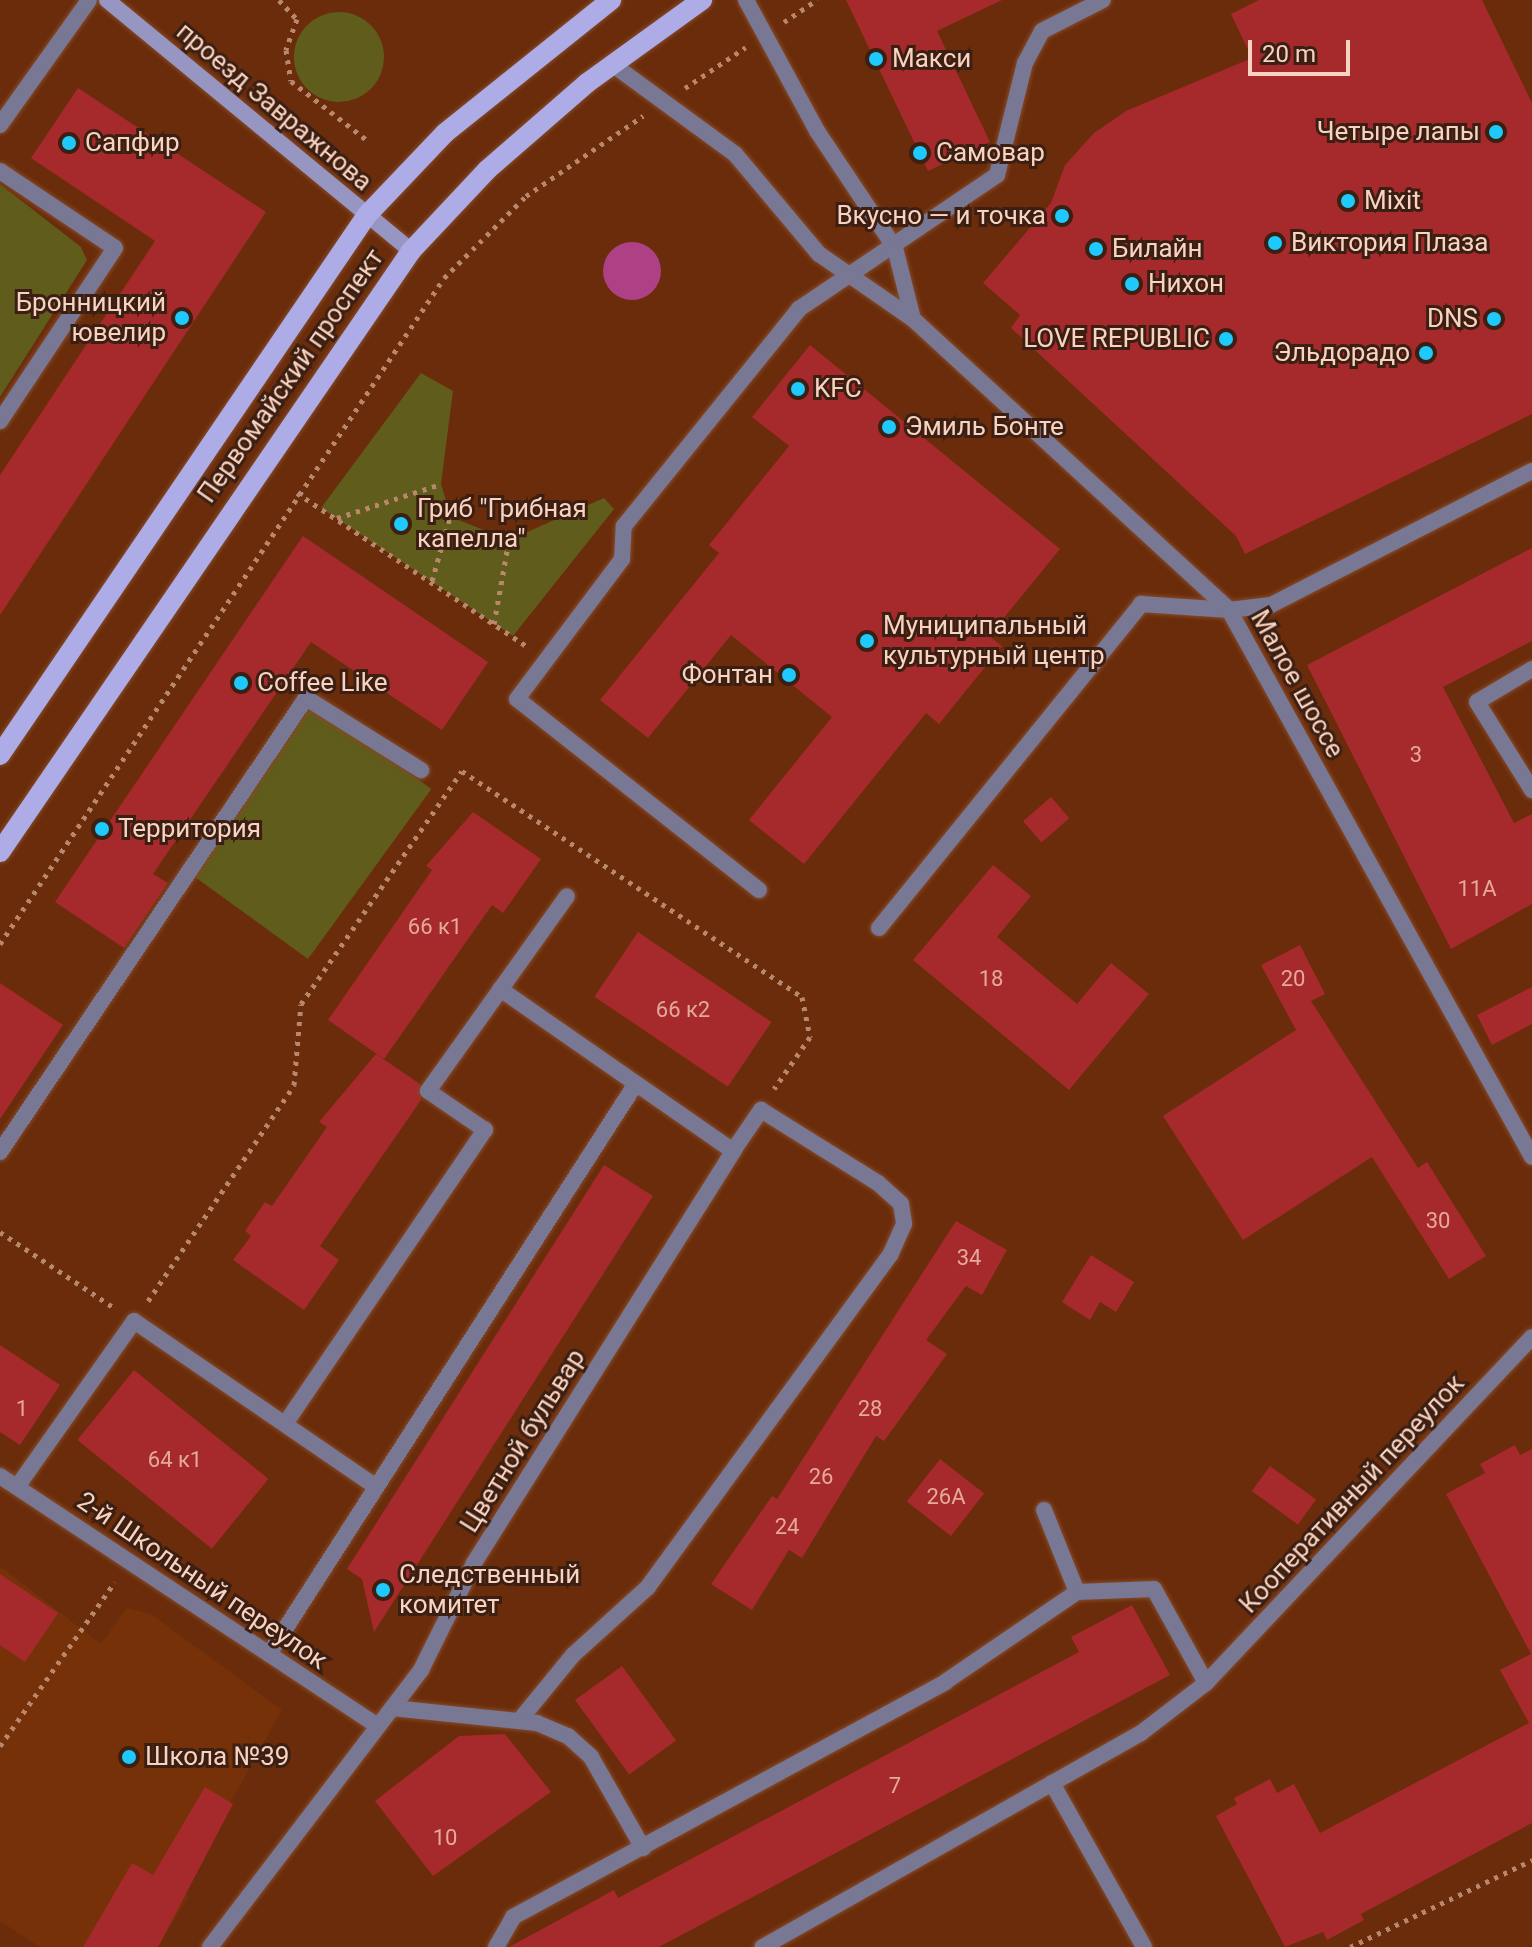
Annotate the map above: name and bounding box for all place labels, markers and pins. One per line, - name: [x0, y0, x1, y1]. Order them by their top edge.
- place label: Макси: [892, 43, 971, 75]
- marker: Макси: [867, 50, 885, 68]
- place label: Четыре лапы: [1317, 116, 1480, 148]
- marker: Четыре лапы: [1487, 123, 1505, 141]
- place label: Сапфир: [85, 127, 180, 159]
- marker: Сапфир: [60, 134, 78, 152]
- place label: Самовар: [936, 137, 1045, 169]
- marker: Самовар: [911, 144, 929, 162]
- place label: Mixit: [1364, 185, 1421, 217]
- marker: Mixit: [1339, 192, 1357, 210]
- place label: Вкусно — и точка: [836, 200, 1046, 232]
- marker: Вкусно — и точка: [1053, 207, 1071, 225]
- place label: Виктория Плаза: [1291, 227, 1488, 259]
- place label: Билайн: [1112, 233, 1203, 265]
- marker: Виктория Плаза: [1266, 234, 1284, 252]
- marker: Билайн: [1087, 240, 1105, 258]
- place label: Нихон: [1148, 268, 1224, 300]
- marker: Нихон: [1123, 275, 1141, 293]
- place label: Бронницкий ювелир: [16, 287, 166, 348]
- place label: DNS: [1427, 303, 1478, 335]
- marker: Бронницкий ювелир: [173, 309, 191, 327]
- marker: DNS: [1485, 310, 1503, 328]
- place label: LOVE REPUBLIC: [1023, 323, 1210, 355]
- marker: LOVE REPUBLIC: [1217, 330, 1235, 348]
- place label: Эльдорадо: [1274, 337, 1410, 369]
- marker: Эльдорадо: [1417, 344, 1435, 362]
- place label: KFC: [814, 373, 862, 405]
- marker: KFC: [789, 380, 807, 398]
- place label: Эмиль Бонте: [905, 411, 1064, 443]
- marker: Эмиль Бонте: [880, 418, 898, 436]
- place label: Гриб "Грибная капелла": [417, 493, 587, 554]
- marker: Гриб "Грибная капелла": [392, 515, 410, 533]
- place label: Муниципальный культурный центр: [883, 610, 1105, 672]
- marker: Муниципальный культурный центр: [858, 632, 876, 650]
- place label: Фонтан: [682, 659, 773, 691]
- marker: Фонтан: [780, 666, 798, 684]
- place label: Coffee Like: [257, 667, 388, 699]
- marker: Coffee Like: [232, 674, 250, 692]
- place label: Территория: [118, 813, 261, 845]
- marker: Территория: [93, 820, 111, 838]
- place label: Следственный комитет: [399, 1559, 580, 1620]
- marker: Следственный комитет: [374, 1581, 392, 1599]
- place label: Школа №39: [145, 1741, 289, 1773]
- marker: Школа №39: [120, 1748, 138, 1766]

